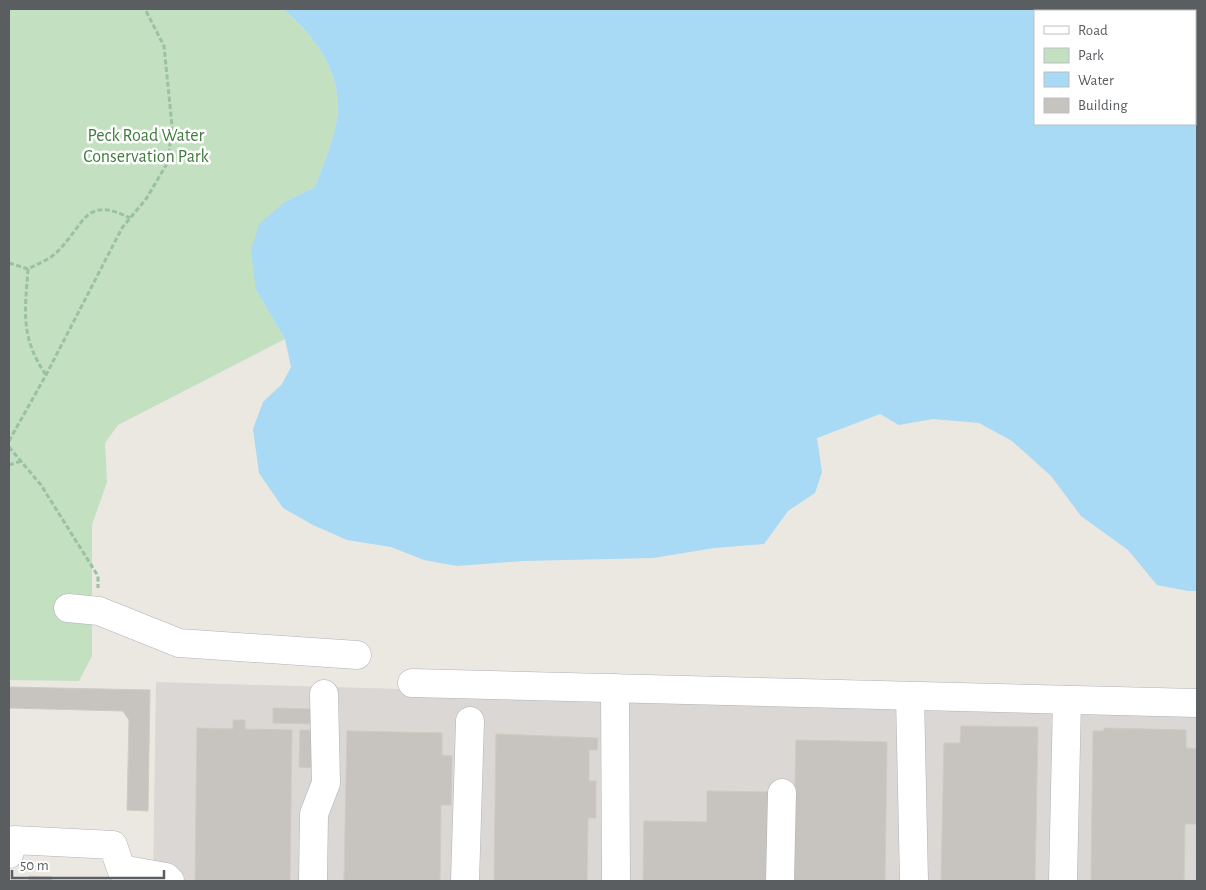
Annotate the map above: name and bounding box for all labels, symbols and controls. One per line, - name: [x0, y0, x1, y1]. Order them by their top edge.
- legend: [1034, 10, 1196, 125]
- text: Road: [1078, 23, 1108, 38]
- text: Park: [1078, 48, 1104, 63]
- text: Water: [1078, 73, 1114, 88]
- text: Building: [1078, 98, 1128, 113]
- park label: Peck Road Water Conservation Park: [83, 127, 210, 166]
- scale bar: [12, 848, 165, 880]
- text: 50 m: [20, 858, 49, 873]

